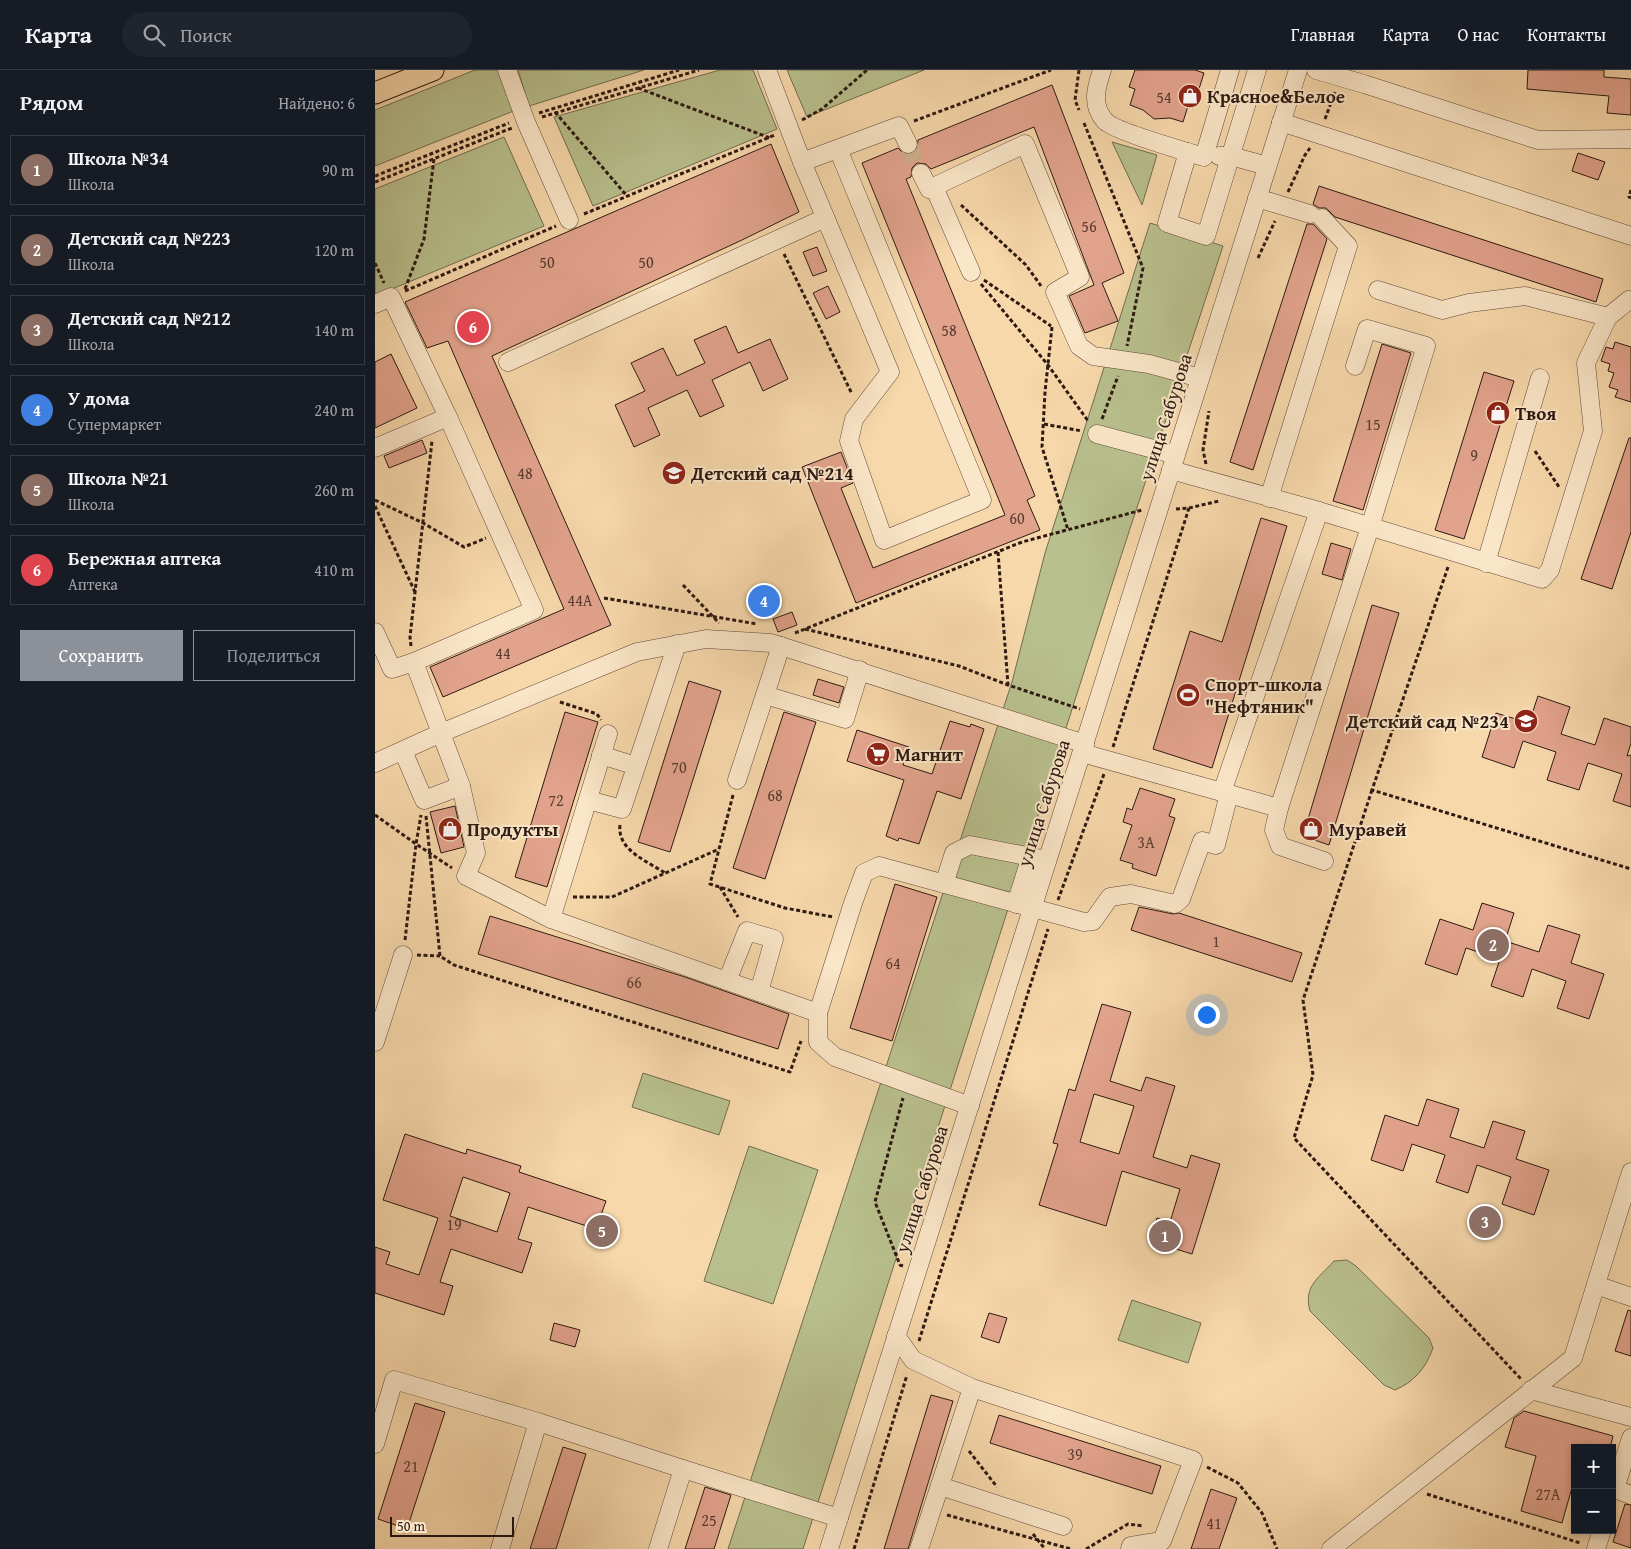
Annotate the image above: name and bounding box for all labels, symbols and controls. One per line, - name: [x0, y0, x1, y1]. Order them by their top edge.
- search box: [122, 12, 472, 57]
- text: Карта: [25, 17, 92, 52]
- icon: search: [140, 21, 168, 49]
- text: Поиск: [180, 21, 232, 49]
- text: Главная: [1291, 21, 1355, 48]
- text: Карта: [1383, 21, 1429, 48]
- text: О нас: [1457, 21, 1499, 48]
- text: Контакты: [1527, 21, 1606, 48]
- place label: Красное&Белое: [1207, 82, 1345, 110]
- shop icon: Красное&Белое: [1177, 83, 1203, 109]
- house number: 54: [1156, 85, 1172, 109]
- text: Рядом: [20, 87, 83, 118]
- text: Найдено: 6: [278, 91, 355, 115]
- text: Школа №34: [68, 144, 169, 172]
- text: 1: [33, 158, 41, 182]
- text: 90 m: [322, 158, 354, 182]
- text: Школа: [68, 172, 114, 196]
- house number: 56: [1081, 214, 1097, 238]
- text: Детский сад №223: [68, 224, 231, 252]
- text: 2: [33, 238, 41, 262]
- text: 120 m: [314, 238, 354, 262]
- house number: 50: [539, 250, 555, 274]
- house number: 50: [638, 250, 654, 274]
- text: Школа: [68, 252, 114, 276]
- text: Детский сад №212: [68, 304, 231, 332]
- pin: 6: [457, 308, 489, 346]
- text: 3: [33, 318, 41, 342]
- text: 140 m: [314, 318, 354, 342]
- house number: 58: [941, 318, 957, 342]
- text: Школа: [68, 332, 114, 356]
- street label: улица Сабурова: [1131, 350, 1199, 485]
- text: У дома: [68, 384, 130, 412]
- text: 4: [33, 398, 41, 422]
- text: 240 m: [314, 398, 354, 422]
- place label: Твоя: [1515, 399, 1556, 427]
- shop icon: Твоя: [1485, 400, 1511, 426]
- text: Супермаркет: [68, 412, 161, 436]
- house number: 15: [1365, 412, 1381, 436]
- house number: 9: [1470, 443, 1478, 467]
- place label: Детский сад №214: [690, 459, 854, 487]
- school or university icon: Детский сад №214: [661, 460, 687, 486]
- house number: 48: [517, 461, 533, 485]
- text: Школа №21: [68, 464, 169, 492]
- text: 5: [33, 478, 41, 502]
- text: 260 m: [314, 478, 354, 502]
- text: Школа: [68, 492, 114, 516]
- house number: 60: [1009, 506, 1025, 530]
- text: Бережная аптека: [68, 544, 221, 572]
- text: 6: [33, 558, 41, 582]
- text: 410 m: [314, 558, 354, 582]
- text: Аптека: [68, 572, 118, 596]
- pin: 4: [748, 582, 780, 620]
- house number: 44А: [567, 588, 593, 612]
- button: Сохранить: [20, 630, 183, 681]
- button: Поделиться: [193, 630, 355, 681]
- house number: 44: [495, 641, 511, 665]
- place label: Спорт-школа "Нефтяник": [1205, 670, 1323, 720]
- sports icon: Спорт-школа "Нефтяник": [1175, 682, 1201, 708]
- place label: Детский сад №234: [1345, 707, 1509, 735]
- school or university icon: Детский сад №234: [1513, 708, 1539, 734]
- street label: улица Сабурова: [1009, 736, 1077, 871]
- place label: Магнит: [895, 740, 964, 768]
- supermarket icon: Магнит: [865, 741, 891, 767]
- house number: 70: [671, 755, 687, 779]
- house number: 68: [767, 783, 783, 807]
- house number: 72: [548, 788, 564, 812]
- place label: Продукты: [467, 815, 558, 843]
- place label: Муравей: [1329, 815, 1407, 843]
- shop icon: Продукты: [437, 816, 463, 842]
- shop icon: Муравей: [1298, 816, 1324, 842]
- house number: 3А: [1137, 830, 1155, 854]
- pin: 2: [1477, 926, 1509, 964]
- house number: 1: [1212, 929, 1220, 953]
- house number: 64: [885, 951, 901, 975]
- house number: 66: [626, 970, 642, 994]
- your location: [1194, 1002, 1220, 1028]
- street label: улица Сабурова: [887, 1122, 955, 1257]
- pin: 3: [1469, 1203, 1501, 1241]
- house number: 19: [446, 1212, 462, 1236]
- pin: 5: [586, 1212, 618, 1250]
- pin: 1: [1149, 1217, 1181, 1255]
- house number: 39: [1067, 1442, 1083, 1466]
- map controls: [1571, 1444, 1616, 1534]
- button: +: [1571, 1444, 1616, 1489]
- house number: 21: [403, 1454, 419, 1478]
- house number: 27А: [1535, 1482, 1561, 1506]
- button: −: [1571, 1489, 1616, 1534]
- house number: 25: [701, 1508, 717, 1532]
- house number: 41: [1206, 1511, 1222, 1535]
- scale bar: [390, 1514, 514, 1537]
- text: 50 m: [397, 1516, 425, 1536]

